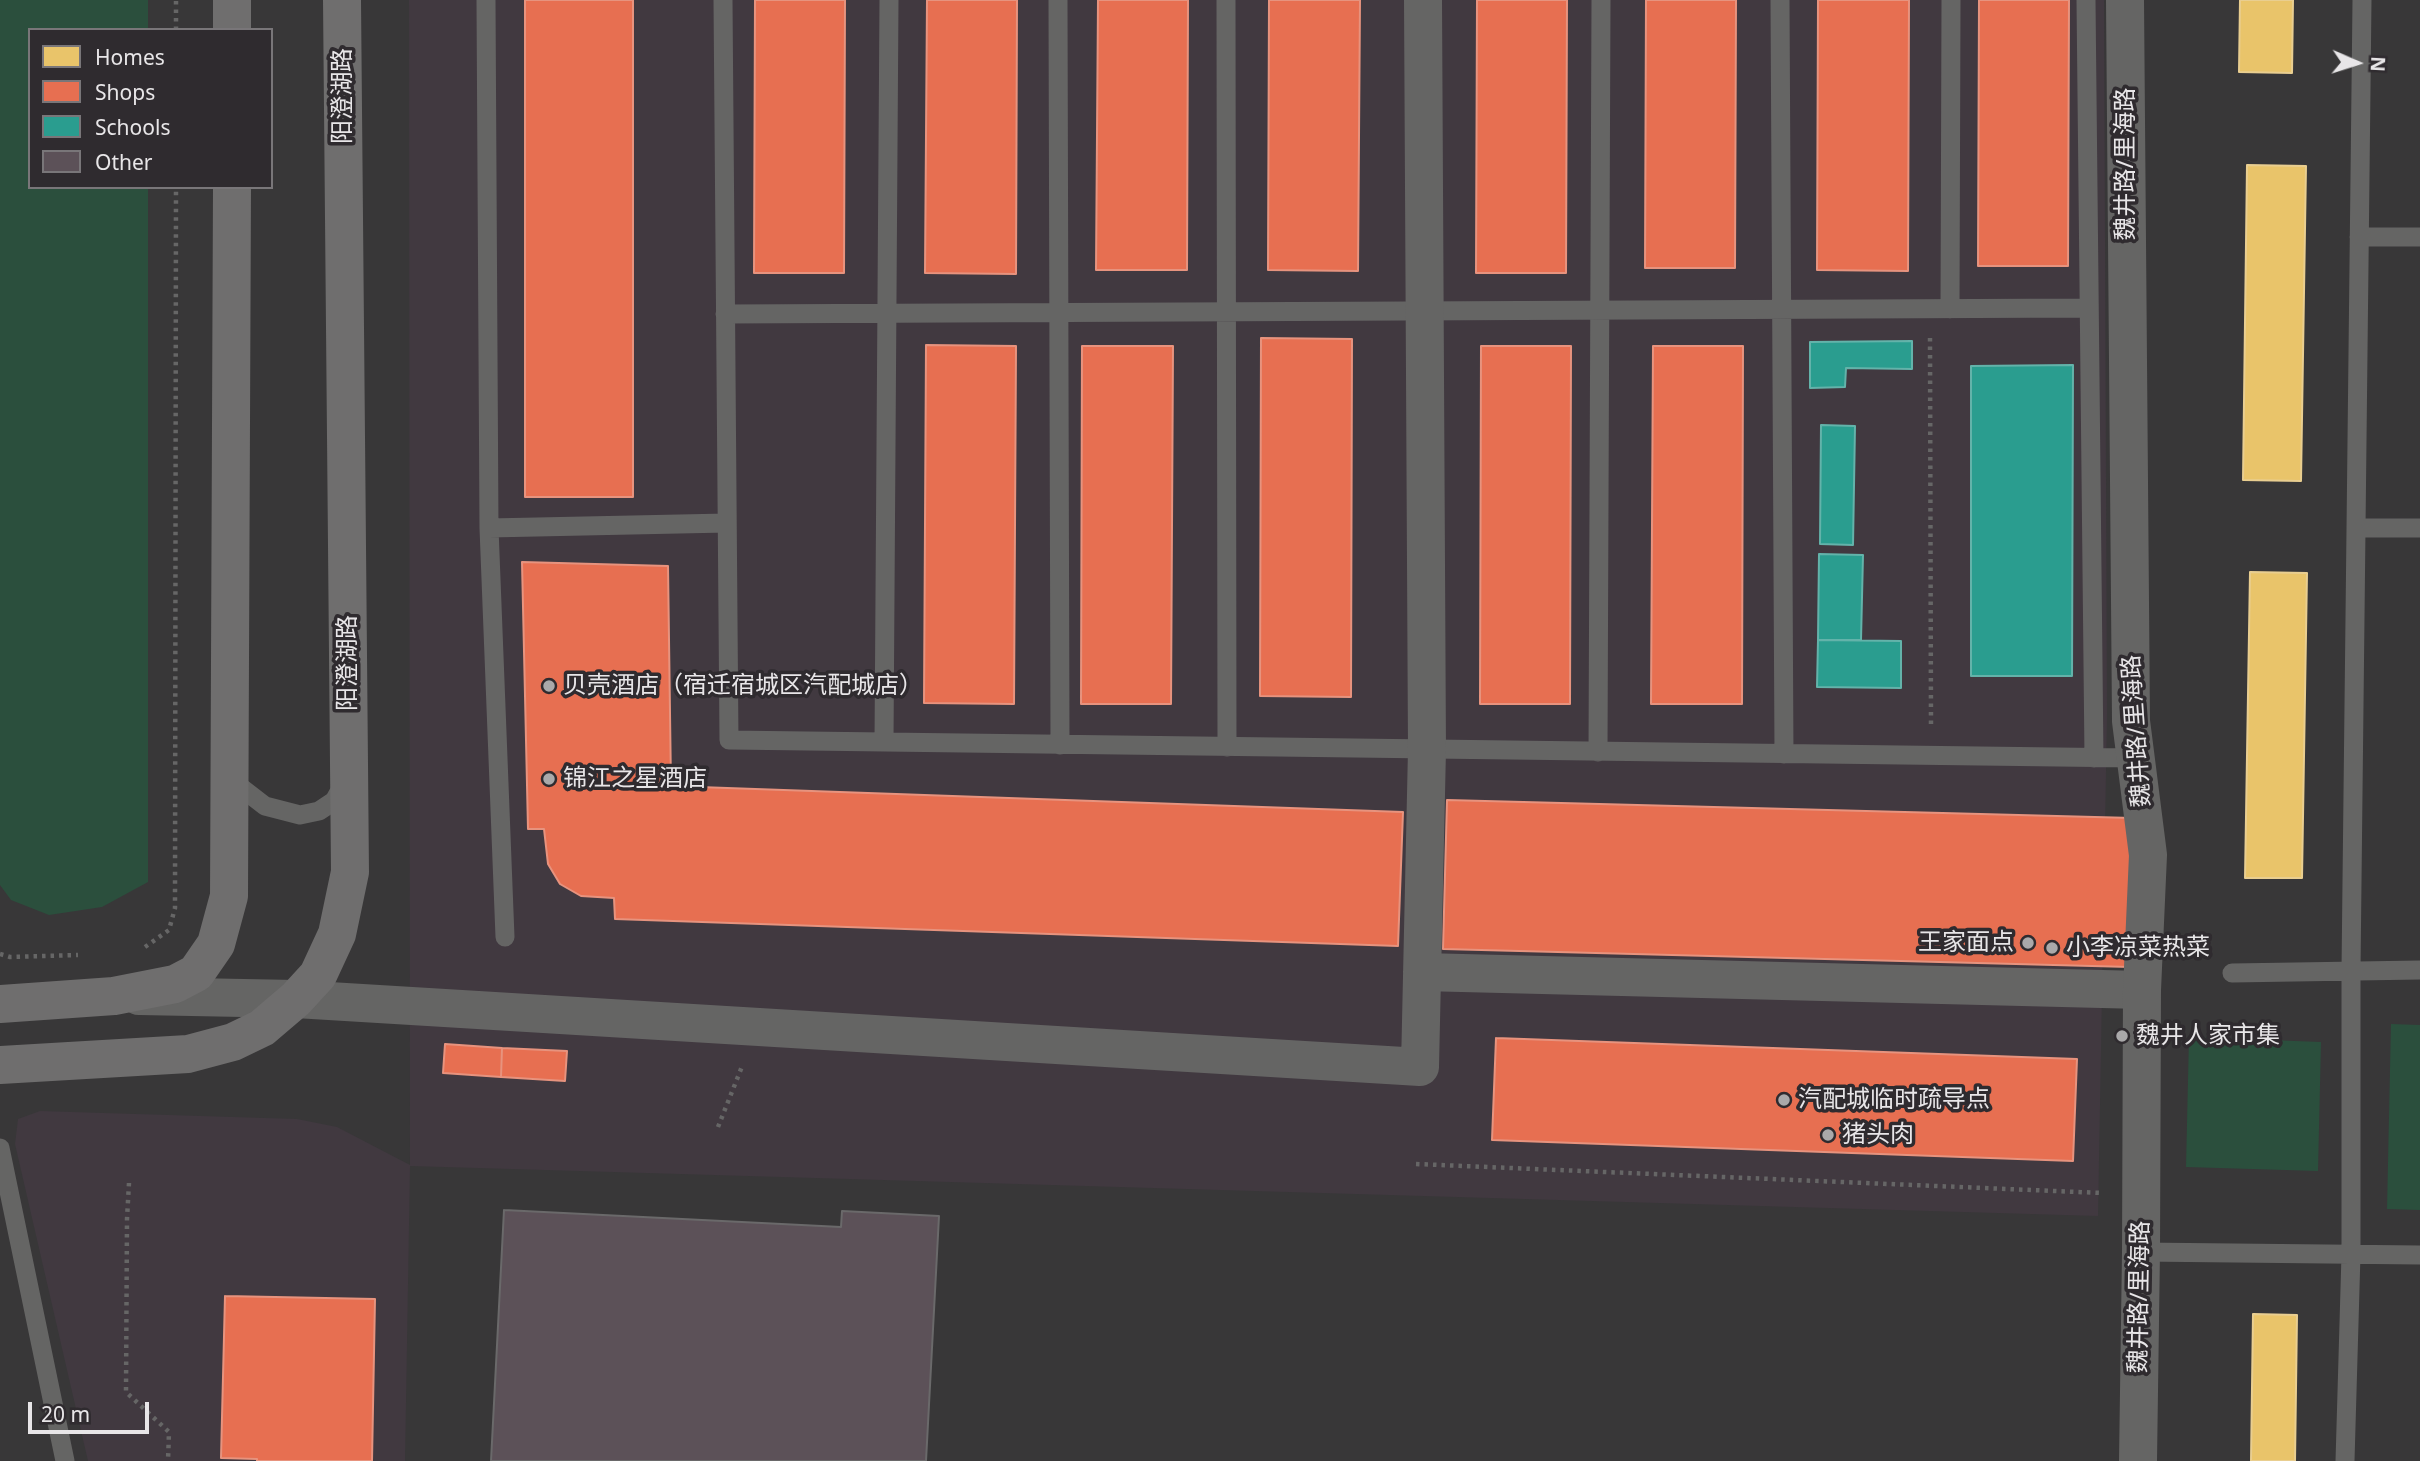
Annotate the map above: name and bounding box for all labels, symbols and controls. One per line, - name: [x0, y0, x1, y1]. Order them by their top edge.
- legend: [28, 28, 273, 189]
- north arrow: [2322, 28, 2392, 98]
- text: Homes: [95, 43, 165, 71]
- street label: 阳澄湖路: [329, 48, 357, 144]
- text: N: [2365, 56, 2391, 72]
- text: Shops: [95, 78, 155, 106]
- street label: 魏井路/里海路: [2112, 88, 2140, 240]
- text: Schools: [95, 113, 170, 141]
- text: Other: [95, 148, 152, 176]
- street label: 阳澄湖路: [334, 615, 362, 711]
- street label: 魏井路/里海路: [2117, 654, 2157, 808]
- place label: 贝壳酒店（宿迁宿城区汽配城店）: [563, 672, 923, 700]
- marker: 贝壳酒店（宿迁宿城区汽配城店）: [541, 678, 557, 694]
- place label: 锦江之星酒店: [563, 765, 707, 793]
- marker: 锦江之星酒店: [541, 771, 557, 787]
- place label: 王家面点: [1918, 929, 2014, 957]
- place label: 小李凉菜热菜: [2066, 934, 2210, 962]
- marker: 王家面点: [2020, 935, 2036, 951]
- marker: 小李凉菜热菜: [2044, 940, 2060, 956]
- place label: 魏井人家市集: [2136, 1022, 2280, 1050]
- marker: 魏井人家市集: [2114, 1028, 2130, 1044]
- place label: 汽配城临时疏导点: [1798, 1086, 1990, 1114]
- marker: 汽配城临时疏导点: [1776, 1092, 1792, 1108]
- place label: 猪头肉: [1842, 1121, 1914, 1149]
- marker: 猪头肉: [1820, 1127, 1836, 1143]
- street label: 魏井路/里海路: [2124, 1220, 2156, 1374]
- scale bar: [32, 1388, 152, 1432]
- text: 20 m: [41, 1400, 90, 1428]

